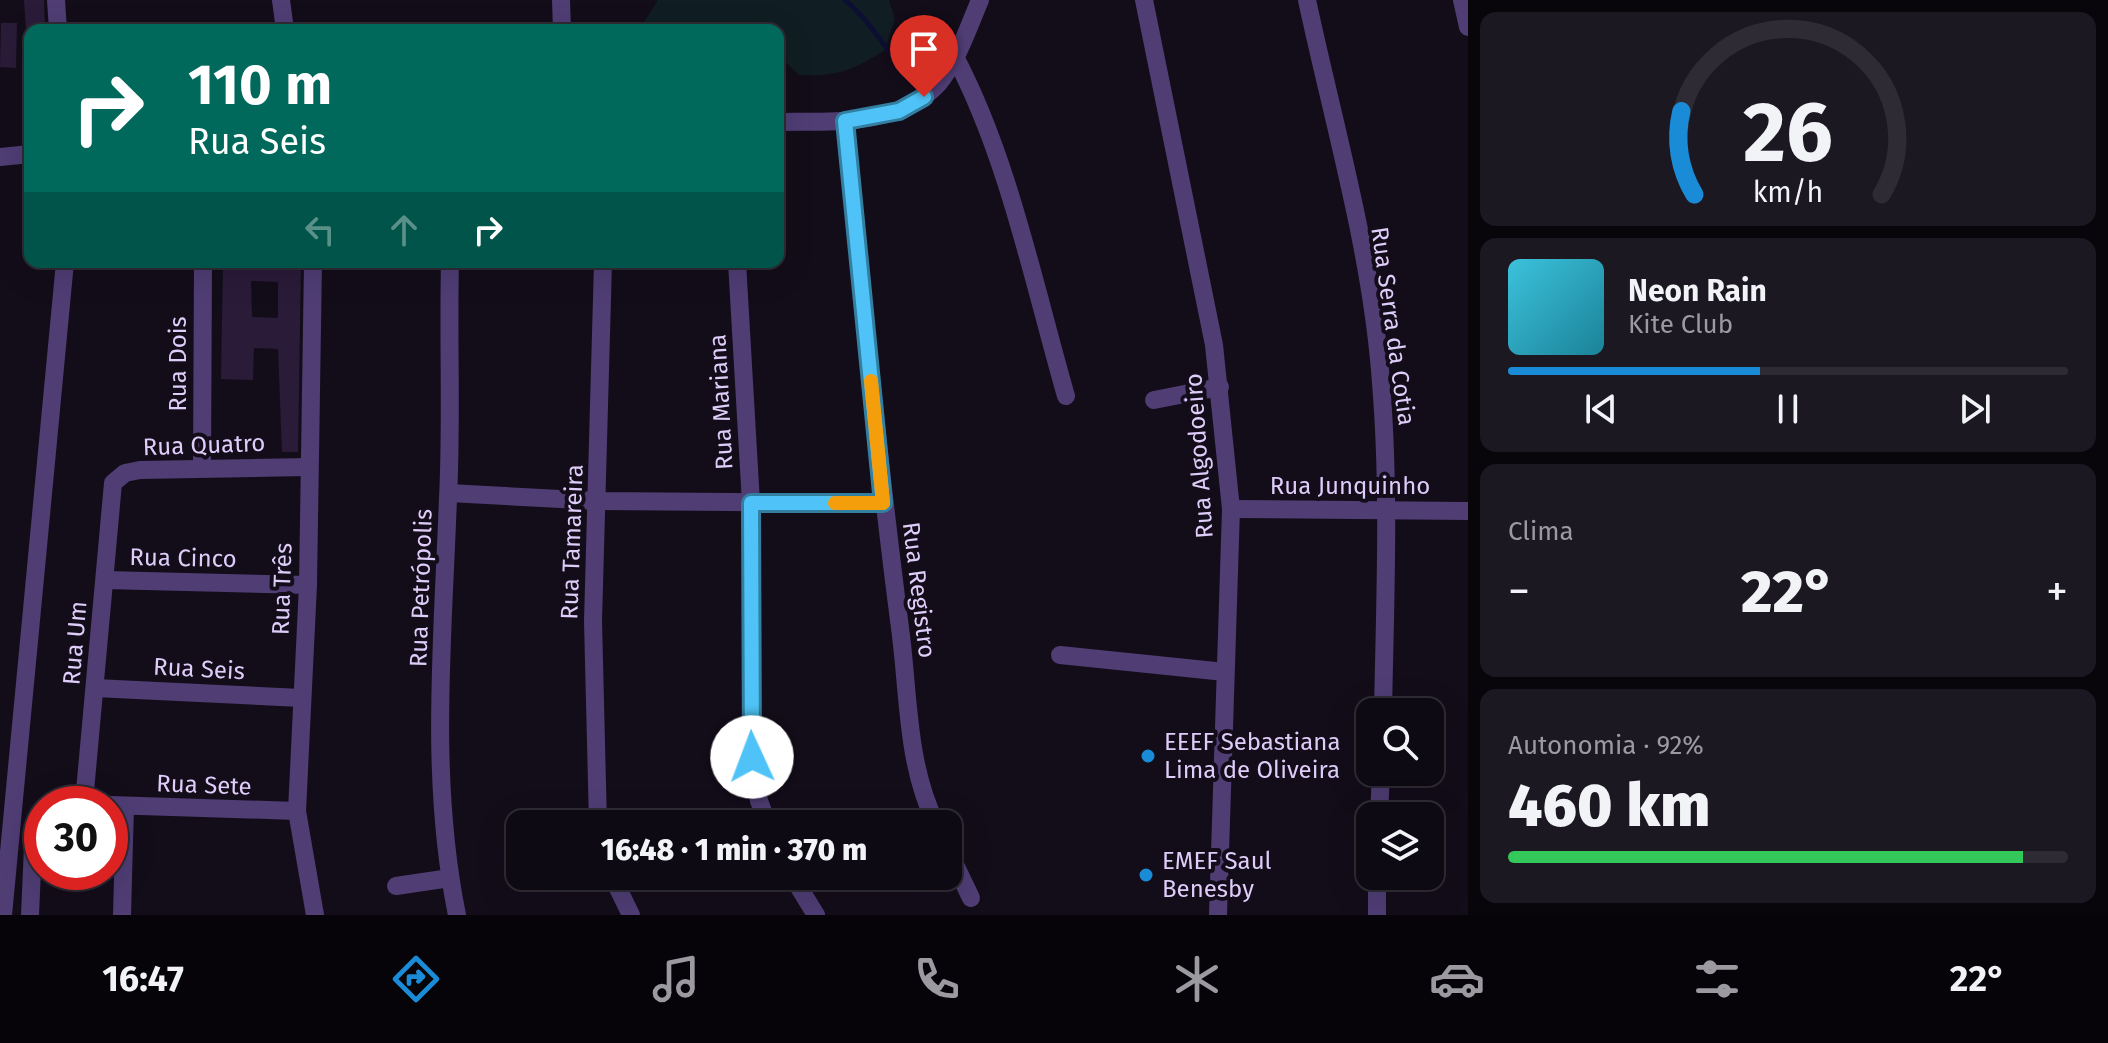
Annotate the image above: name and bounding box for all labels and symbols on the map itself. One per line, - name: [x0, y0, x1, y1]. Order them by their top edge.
- pin: [890, 15, 958, 97]
- street label: Rua Serra da Cotia: [1365, 225, 1421, 427]
- street label: Rua Dois: [164, 316, 192, 412]
- street label: Rua Mariana: [703, 333, 739, 471]
- street label: Rua Algodoeiro: [1179, 372, 1219, 540]
- street label: Rua Quatro: [142, 429, 266, 461]
- street label: Rua Tamareira: [555, 464, 589, 620]
- street label: Rua Junquinho: [1270, 472, 1430, 500]
- street label: Rua Petrópolis: [404, 508, 438, 668]
- street label: Rua Registro: [897, 520, 941, 660]
- street label: Rua Três: [266, 542, 298, 636]
- street label: Rua Cinco: [129, 543, 237, 573]
- street label: Rua Um: [57, 600, 93, 686]
- street label: Rua Seis: [152, 653, 246, 685]
- position arrow: [710, 715, 794, 799]
- place label: EEEF Sebastiana Lima de Oliveira: [1164, 728, 1340, 784]
- marker: EEEF Sebastiana Lima de Oliveira: [1139, 747, 1157, 765]
- street label: Rua Sete: [156, 769, 252, 801]
- speed limit sign: 30: [24, 786, 128, 890]
- place label: EMEF Saul Benesby: [1162, 847, 1272, 903]
- marker: EMEF Saul Benesby: [1137, 866, 1155, 884]

